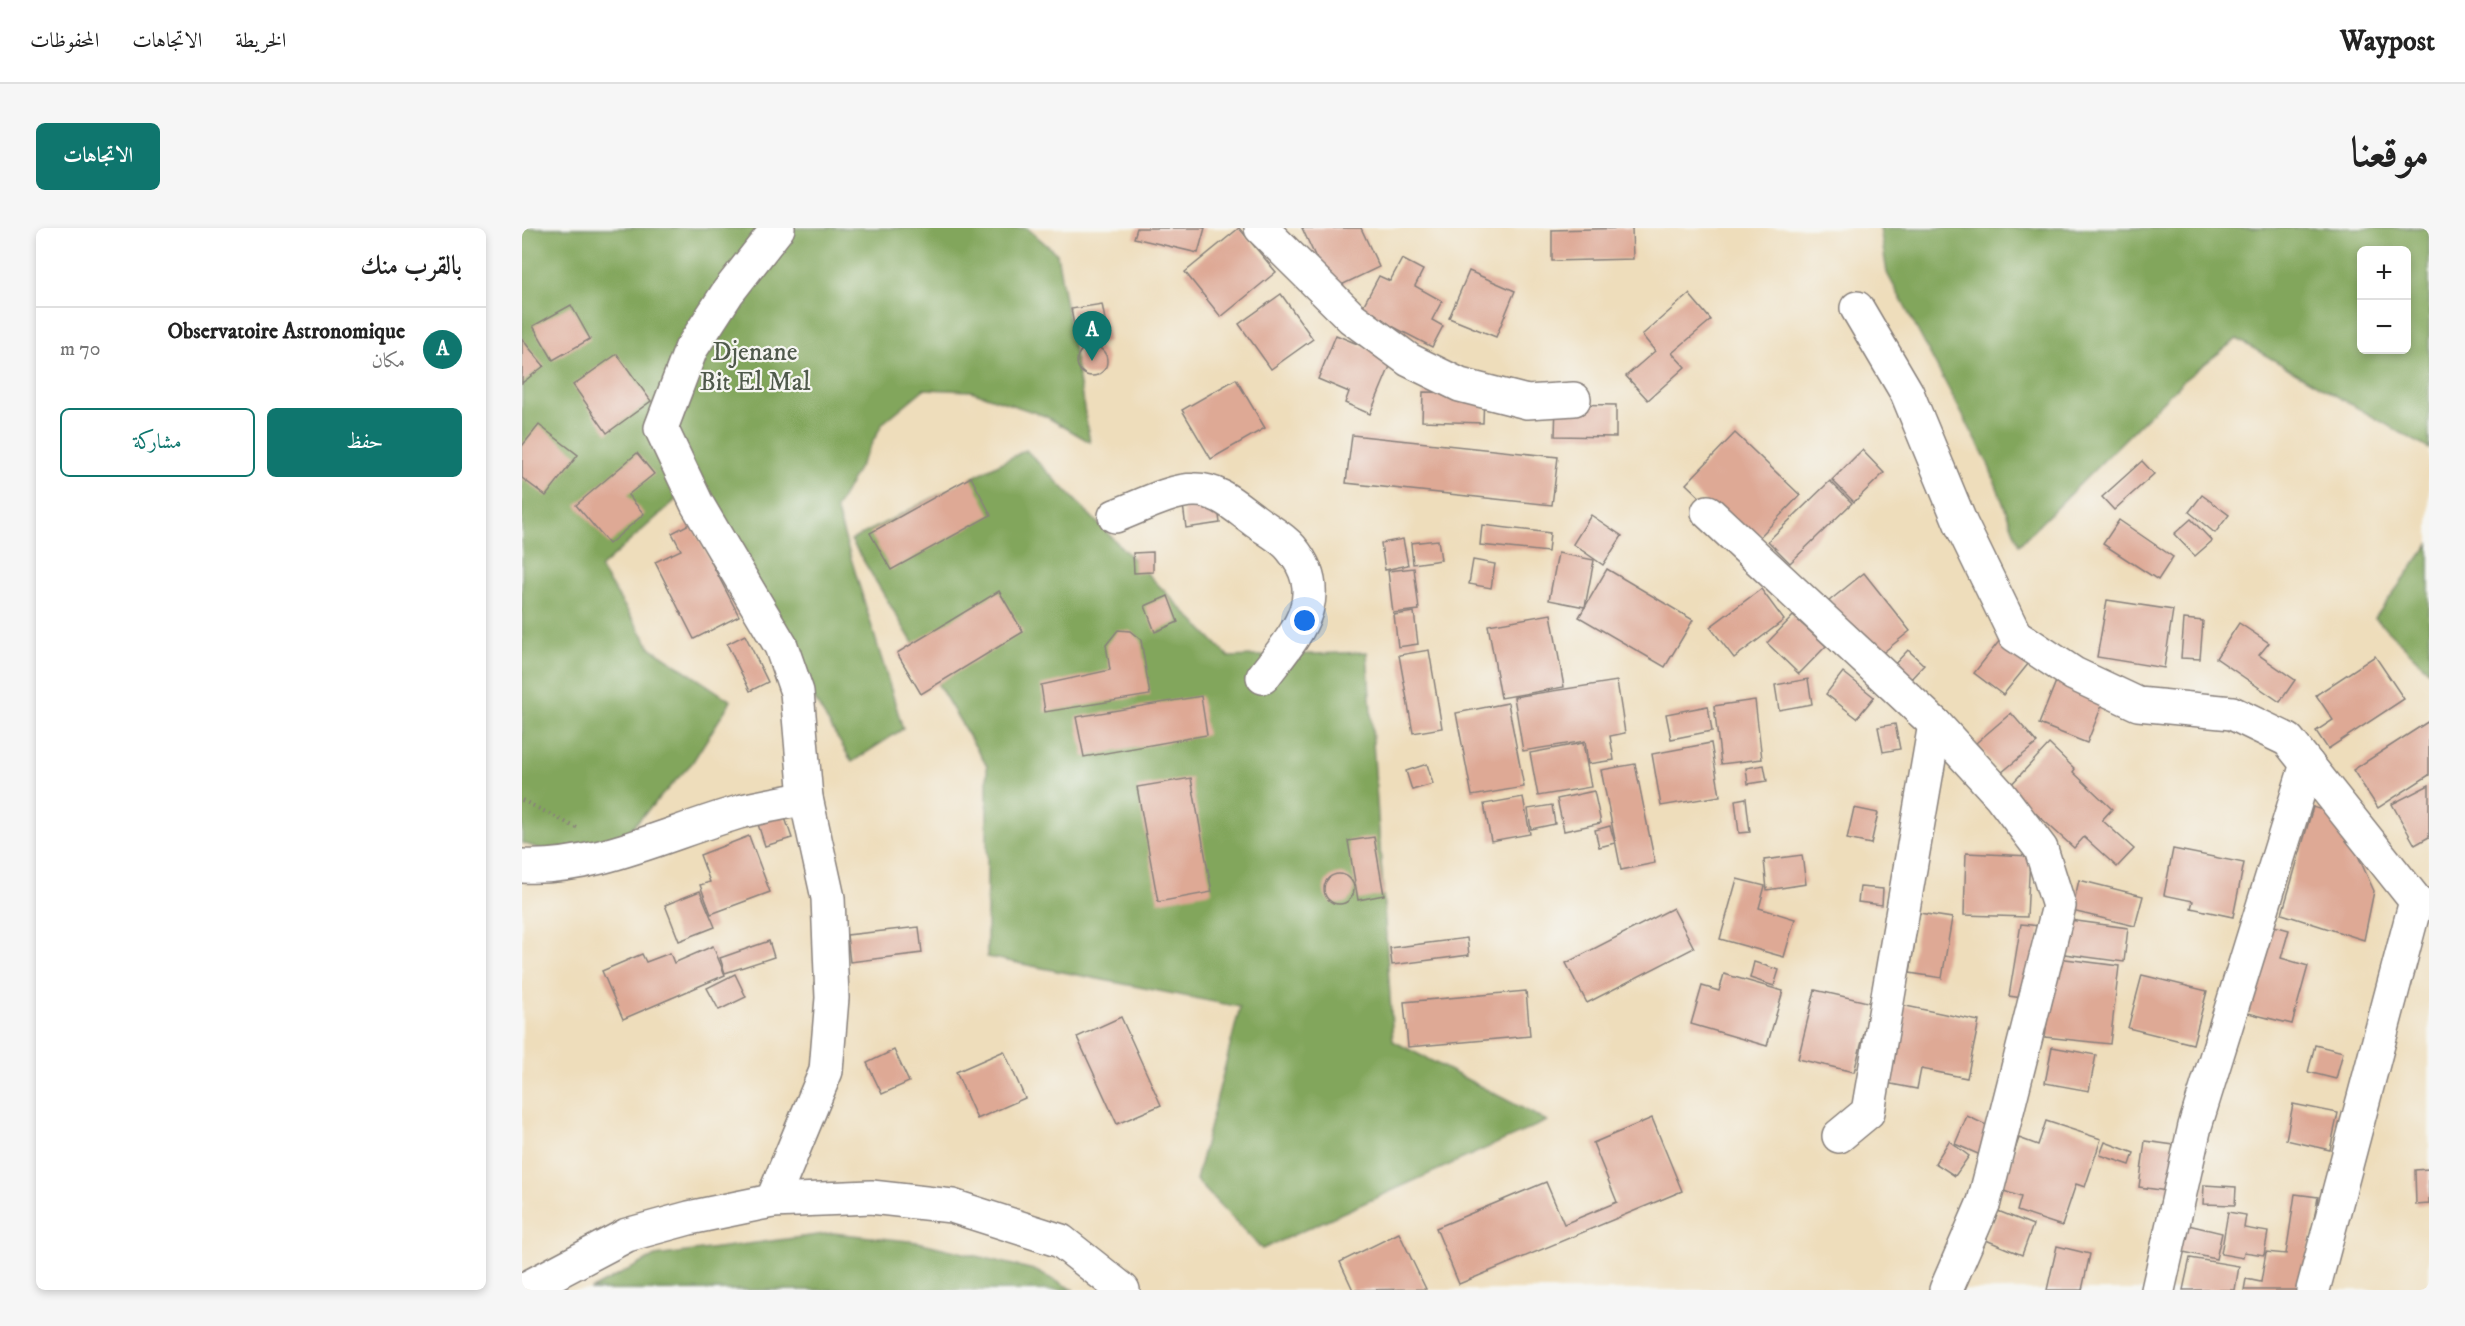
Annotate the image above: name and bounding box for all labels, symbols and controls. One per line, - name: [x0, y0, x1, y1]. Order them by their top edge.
- text: Waypost: [2340, 24, 2435, 59]
- text: المحفوظات: [30, 28, 99, 54]
- text: الاتجاهات: [132, 28, 202, 54]
- text: الخريطة: [235, 28, 286, 54]
- button: الاتجاهات: [36, 123, 160, 190]
- text: موقعنا: [2351, 128, 2429, 180]
- map controls: [2357, 246, 2411, 354]
- button: +: [2357, 246, 2411, 300]
- text: بالقرب منك: [360, 250, 462, 283]
- button: −: [2357, 300, 2411, 354]
- pin: A: [1072, 312, 1112, 361]
- text: Observatoire Astronomique: [167, 318, 405, 345]
- park label: Djenane Bit El Mal: [699, 336, 811, 399]
- text: 70 m: [60, 337, 101, 362]
- text: A: [436, 337, 449, 362]
- text: مكان: [371, 349, 405, 374]
- button: مشاركة: [60, 408, 255, 477]
- button: حفظ: [267, 408, 462, 477]
- your location: [1290, 606, 1319, 635]

